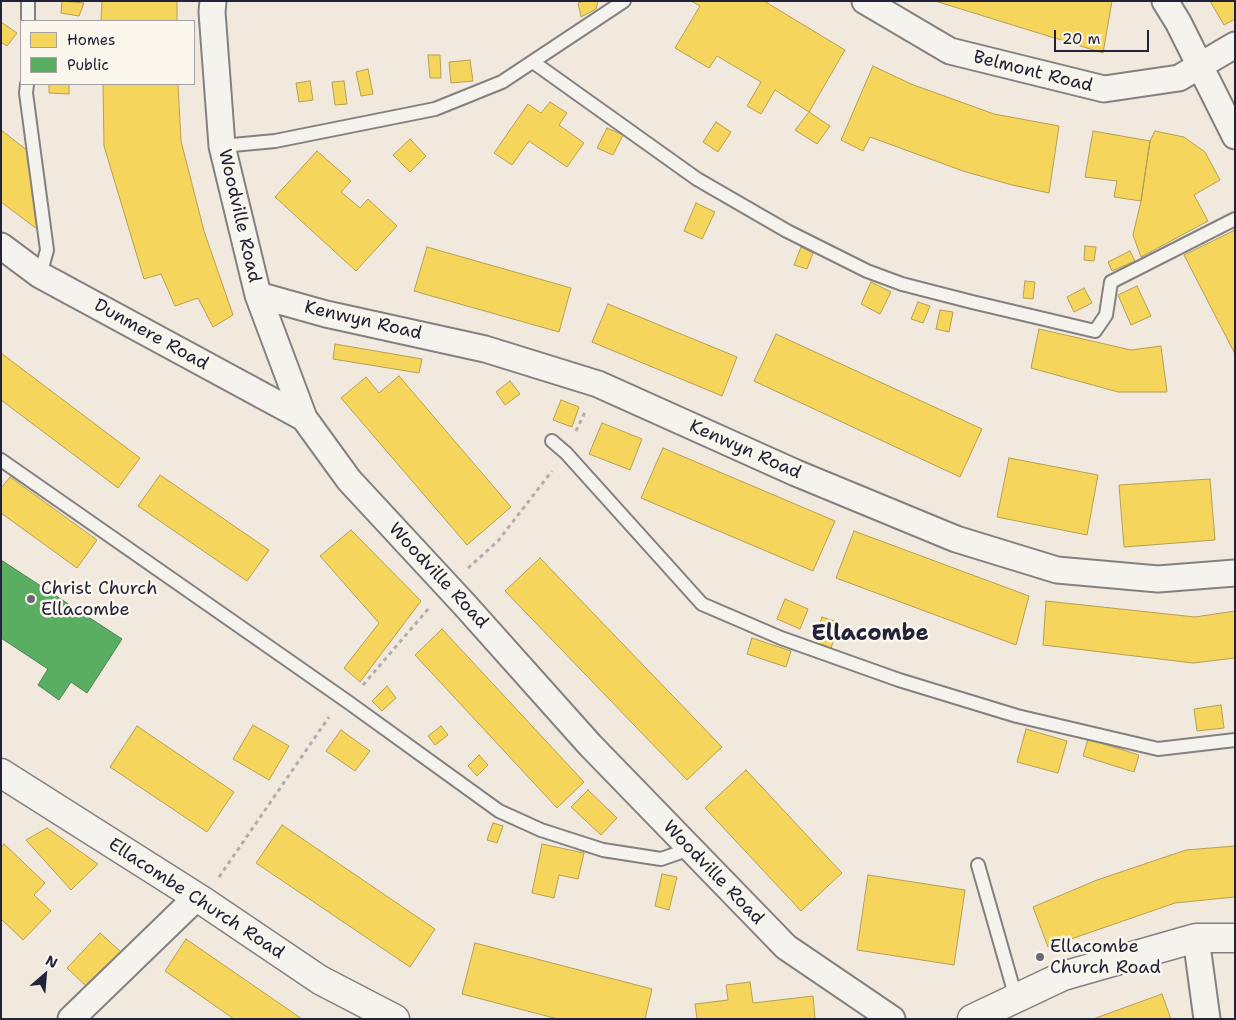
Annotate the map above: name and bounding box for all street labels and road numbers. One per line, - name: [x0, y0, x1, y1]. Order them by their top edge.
- street label: Belmont Road: [971, 47, 1095, 97]
- street label: Woodville Road: [213, 147, 265, 285]
- street label: Dunmere Road: [90, 295, 212, 375]
- street label: Kenwyn Road: [302, 297, 424, 345]
- street label: Kenwyn Road: [686, 416, 804, 484]
- street label: Woodville Road: [384, 519, 492, 633]
- street label: Woodville Road: [658, 816, 768, 930]
- street label: Ellacombe Church Road: [104, 834, 288, 964]

